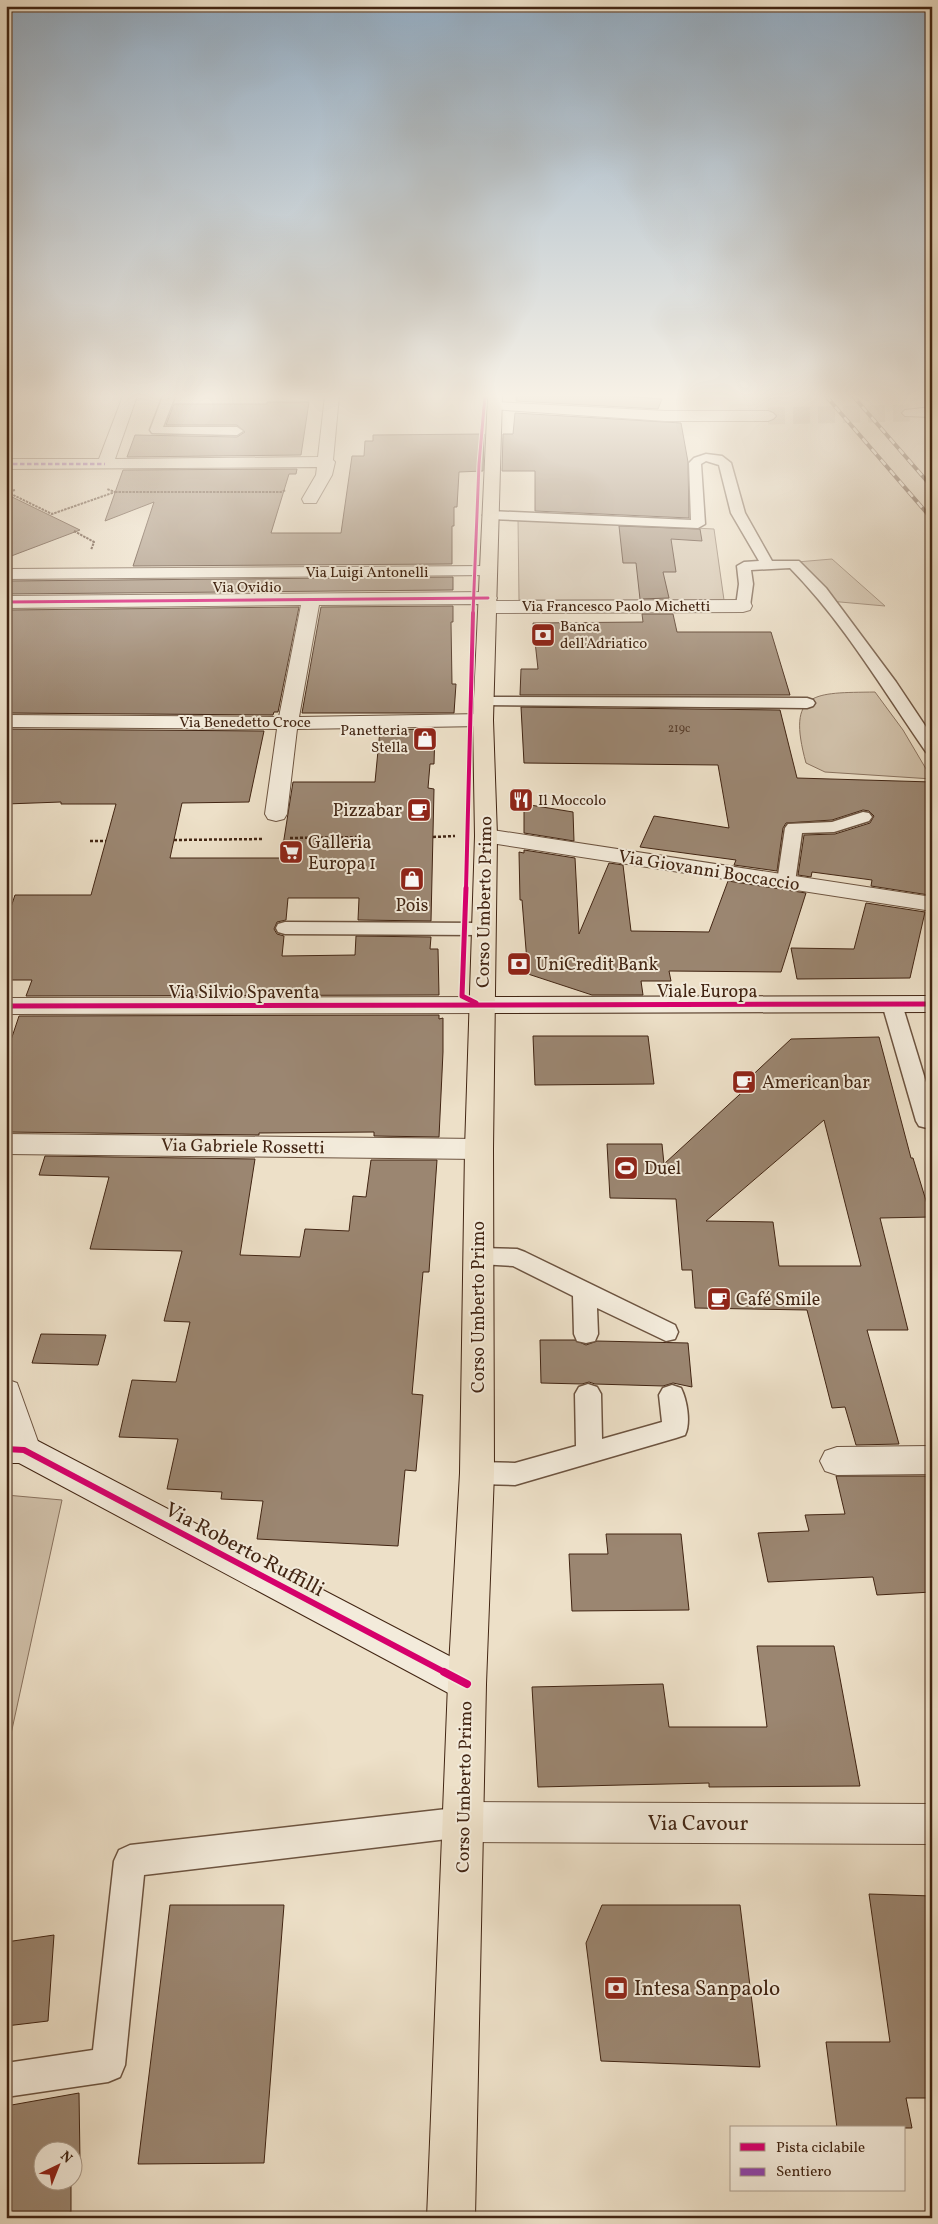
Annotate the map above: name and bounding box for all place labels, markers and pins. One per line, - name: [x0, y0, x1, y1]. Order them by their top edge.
- place label: Banca dell'Adriatico: [560, 617, 647, 655]
- bank icon: Banca dell'Adriatico: [530, 622, 556, 648]
- place label: Panetteria Stella: [340, 721, 408, 759]
- shop icon: Panetteria Stella: [412, 726, 438, 752]
- restaurant icon: Il Moccolo: [508, 787, 534, 813]
- place label: Il Moccolo: [538, 791, 606, 812]
- cafe icon: Pizzabar: [406, 797, 432, 823]
- place label: Pizzabar: [333, 799, 402, 824]
- place label: Galleria Europa 1: [308, 831, 376, 877]
- supermarket icon: Galleria Europa 1: [278, 839, 304, 865]
- shop icon: Pois: [399, 866, 425, 892]
- place label: Pois: [396, 894, 428, 919]
- bank icon: UniCredit Bank: [506, 951, 532, 977]
- place label: UniCredit Bank: [536, 953, 659, 978]
- cafe icon: American bar: [731, 1069, 757, 1095]
- place label: American bar: [762, 1071, 870, 1096]
- sports icon: Duel: [613, 1155, 639, 1181]
- place label: Duel: [644, 1157, 681, 1182]
- cafe icon: Café Smile: [706, 1286, 732, 1312]
- place label: Café Smile: [736, 1288, 820, 1313]
- bank icon: Intesa Sanpaolo: [603, 1975, 629, 2001]
- place label: Intesa Sanpaolo: [634, 1975, 780, 2004]

